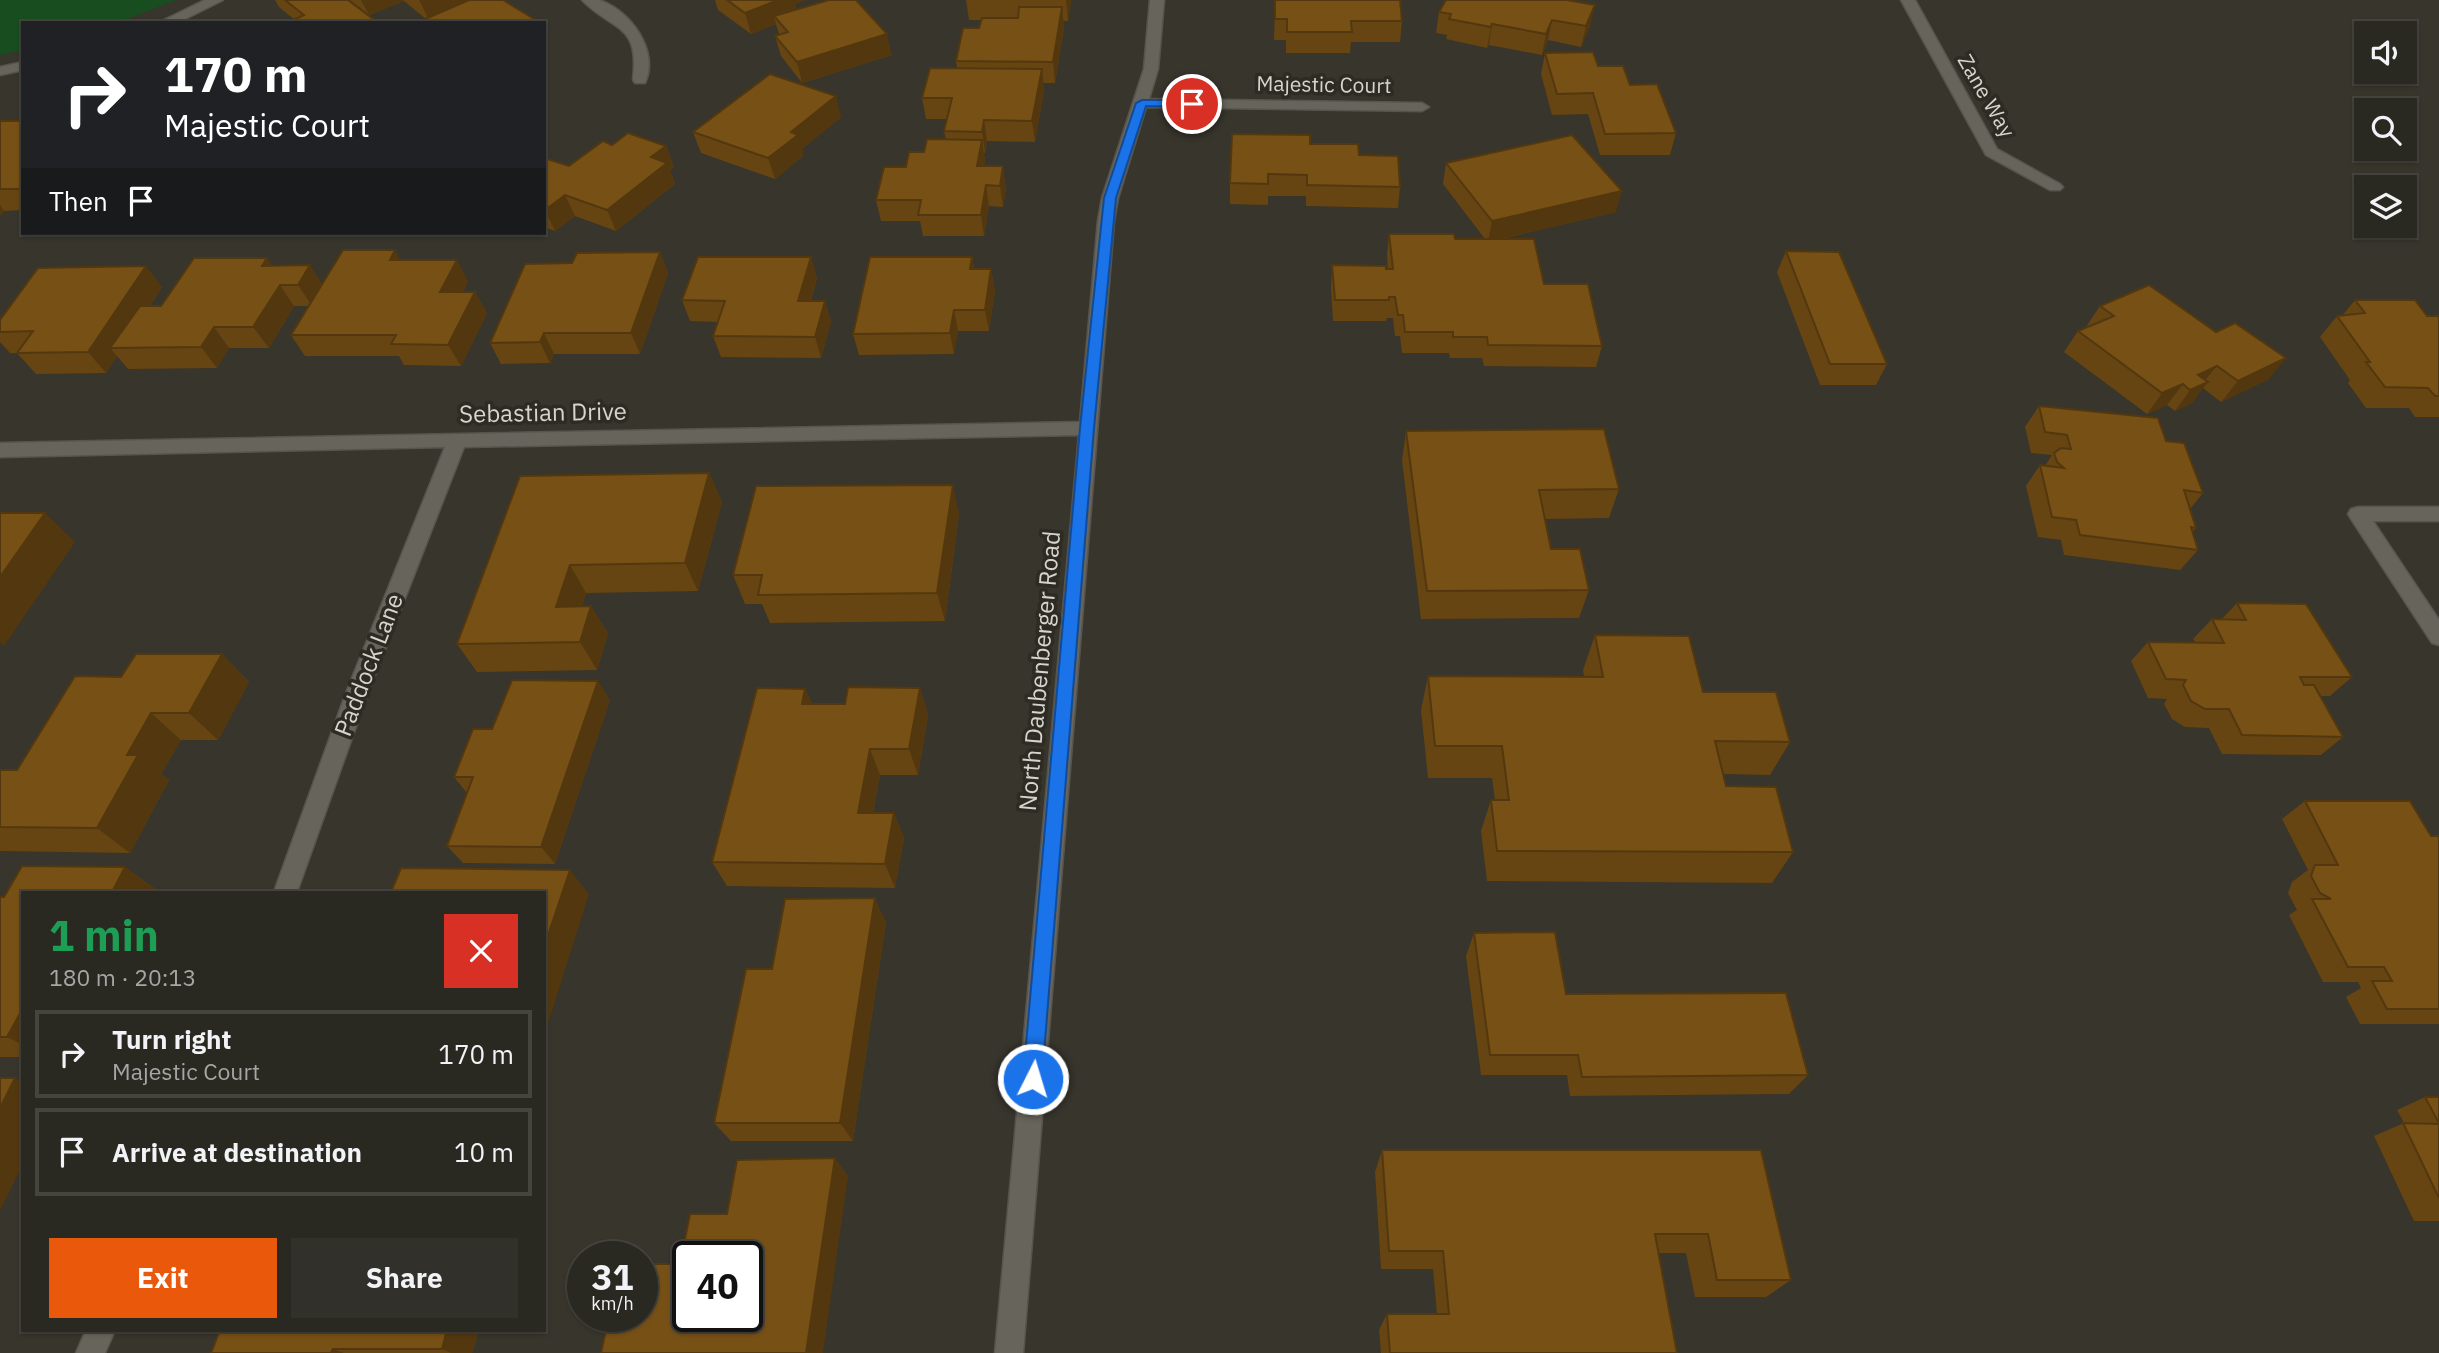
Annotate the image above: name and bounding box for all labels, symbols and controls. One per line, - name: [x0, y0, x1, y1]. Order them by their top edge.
- map controls: [2354, 21, 2417, 238]
- button: sound: [2354, 21, 2417, 84]
- text: 170 m: [164, 42, 308, 105]
- icon: right: [49, 49, 140, 140]
- street label: Zane Way: [1952, 49, 2022, 143]
- street label: Majestic Court: [1256, 69, 1392, 99]
- pin: [1162, 74, 1222, 134]
- icon: arrive: [1173, 85, 1211, 123]
- button: search: [2354, 98, 2417, 161]
- text: Majestic Court: [164, 104, 370, 146]
- button: layers: [2354, 175, 2417, 238]
- icon: arrive: [122, 182, 160, 220]
- text: Then: [49, 184, 108, 218]
- street label: Sebastian Drive: [459, 395, 627, 429]
- street label: North Daubenberger Road: [1011, 530, 1067, 812]
- street label: Paddock Lane: [326, 589, 410, 741]
- text: 1 min: [49, 908, 159, 963]
- button: close: [444, 914, 518, 988]
- text: 180 m · 20:13: [49, 962, 196, 992]
- text: Turn right: [112, 1022, 231, 1056]
- icon: right: [53, 1035, 91, 1073]
- text: 170 m: [438, 1037, 514, 1071]
- position arrow: [996, 1042, 1070, 1116]
- text: Majestic Court: [112, 1056, 260, 1086]
- icon: arrive: [53, 1133, 91, 1171]
- text: Arrive at destination: [112, 1135, 362, 1169]
- text: 10 m: [454, 1135, 514, 1169]
- button: Exit: [49, 1238, 277, 1318]
- button: Share: [291, 1238, 518, 1318]
- speed limit sign: 40: [672, 1241, 763, 1332]
- text: 31: [591, 1254, 634, 1300]
- text: km/h: [591, 1292, 634, 1315]

